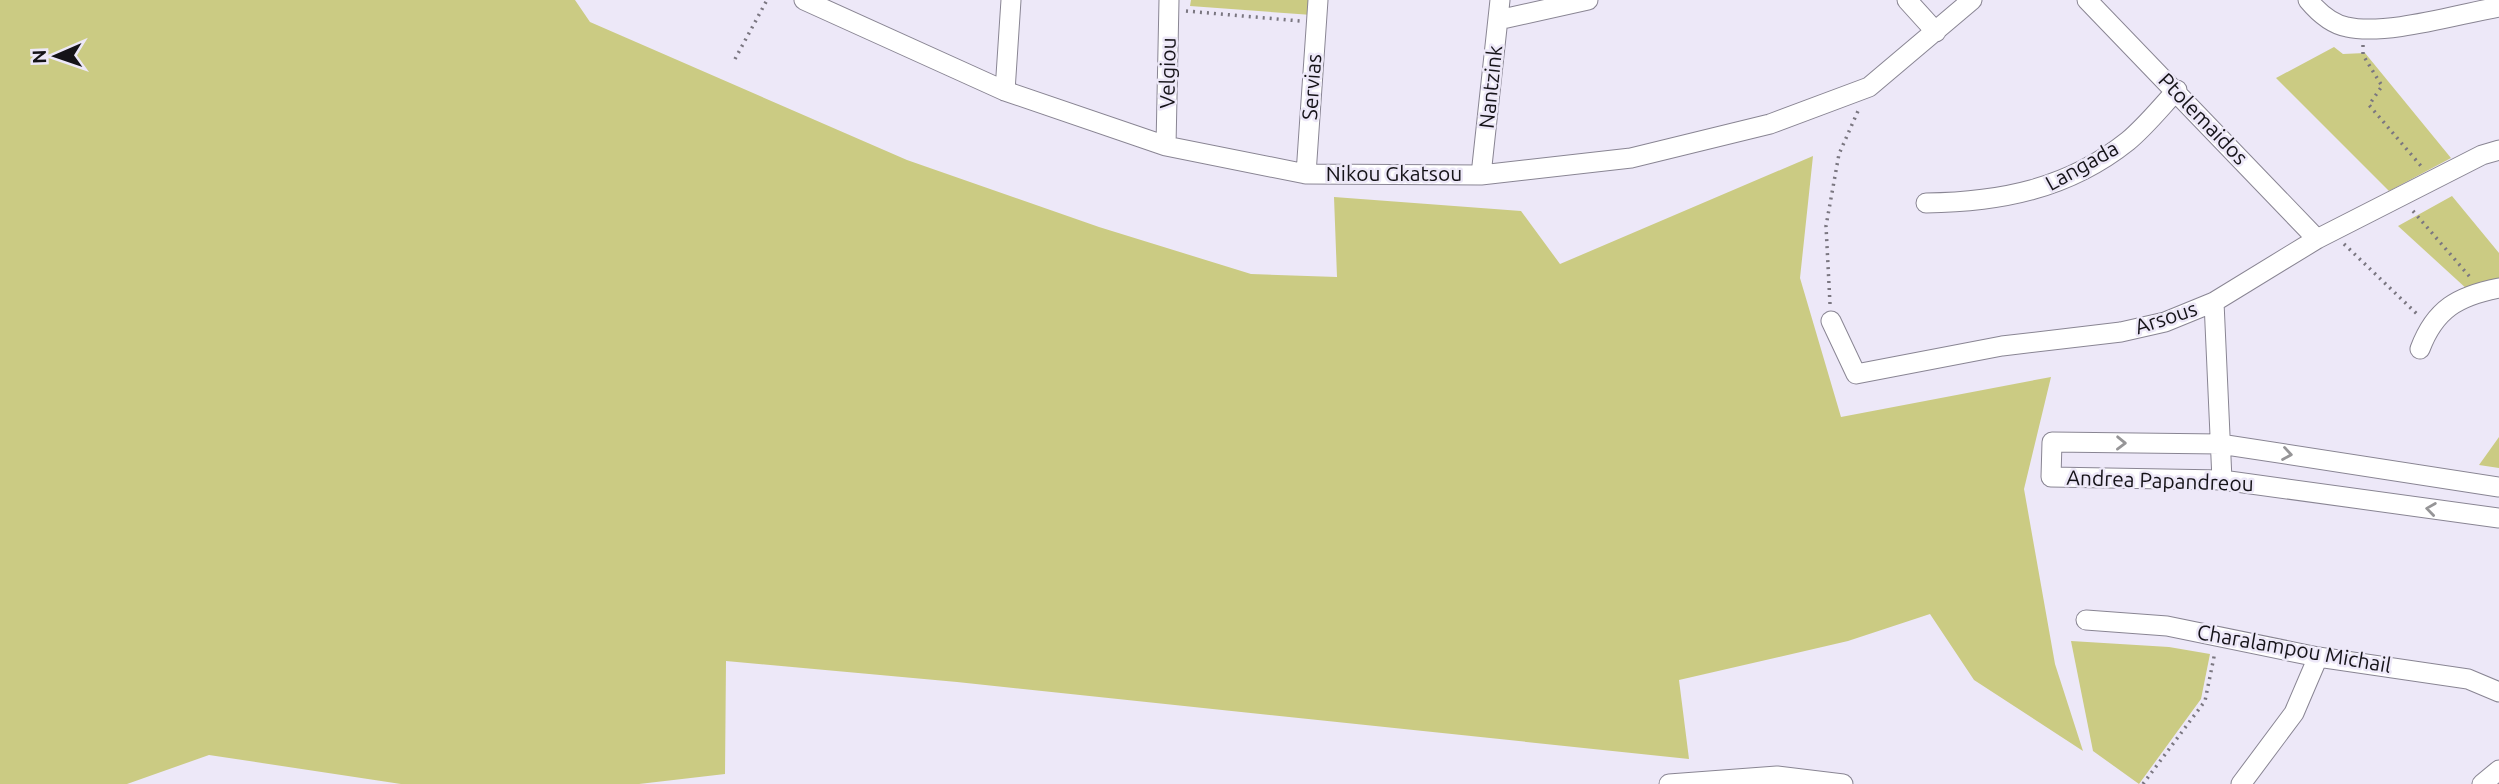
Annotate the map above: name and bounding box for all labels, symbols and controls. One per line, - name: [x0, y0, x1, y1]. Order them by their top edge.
- north arrow: [21, 21, 91, 91]
- street label: Velgiou: [1154, 37, 1180, 109]
- street label: Nantzink: [1474, 44, 1506, 130]
- text: N: [28, 49, 50, 64]
- street label: Servias: [1297, 53, 1325, 121]
- street label: Ptolemaidos: [2154, 68, 2253, 169]
- street label: Langada: [2041, 135, 2122, 195]
- street label: Nikou Gkatsou: [1326, 161, 1462, 185]
- street label: Arsous: [2131, 296, 2200, 338]
- one-way arrow: [2116, 435, 2126, 451]
- one-way arrow: [2281, 447, 2293, 462]
- street label: Andrea Papandreou: [2066, 465, 2254, 495]
- one-way arrow: [2426, 501, 2437, 516]
- street label: Charalampou Michail: [2195, 619, 2393, 677]

